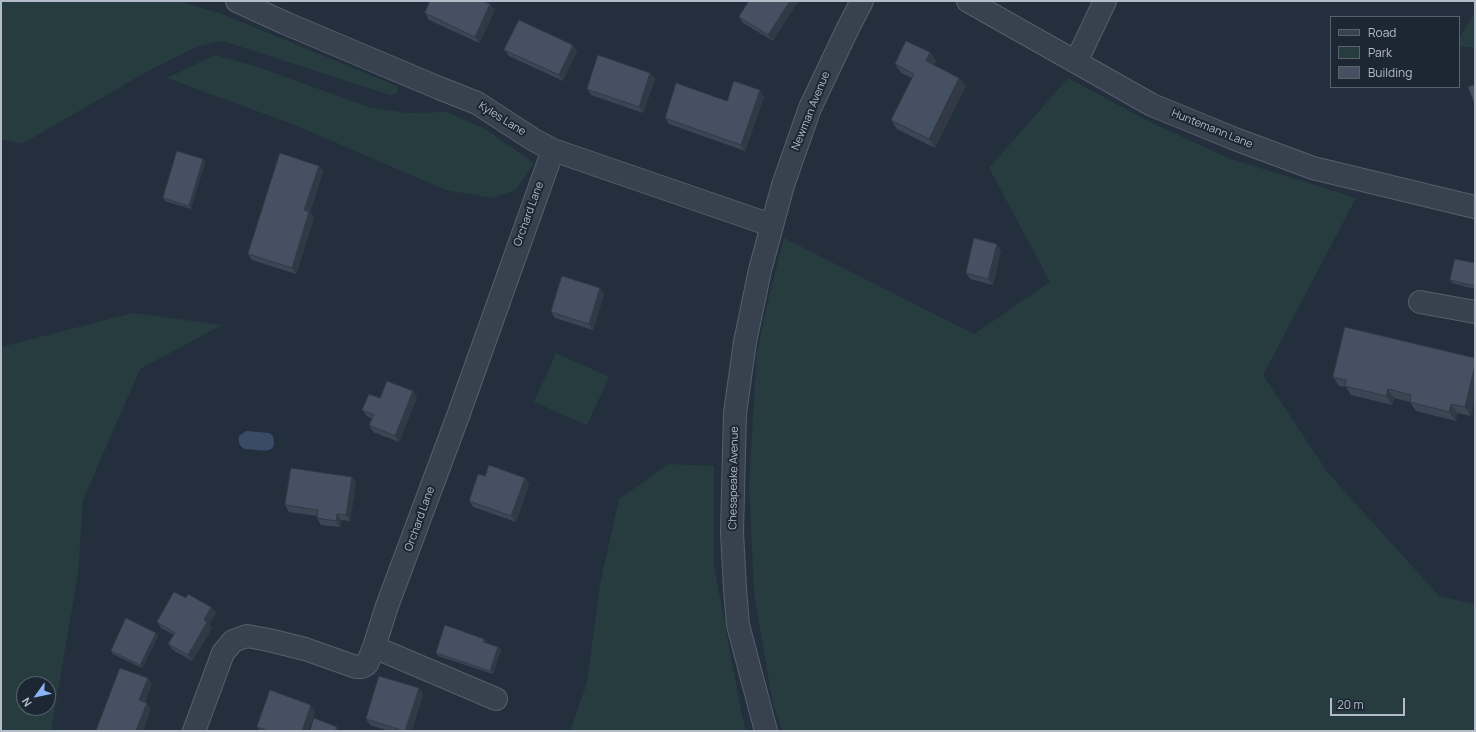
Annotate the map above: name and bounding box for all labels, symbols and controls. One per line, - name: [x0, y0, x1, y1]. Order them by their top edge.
- legend: [1330, 16, 1460, 88]
- text: Road: [1368, 24, 1396, 41]
- text: Park: [1368, 44, 1392, 61]
- text: Building: [1368, 64, 1412, 81]
- street label: Newman Avenue: [789, 70, 833, 152]
- street label: Kyles Lane: [476, 99, 528, 139]
- street label: Huntemann Lane: [1169, 107, 1255, 151]
- street label: Orchard Lane: [511, 180, 547, 248]
- street label: Chesapeake Avenue: [726, 426, 742, 530]
- street label: Orchard Lane: [402, 485, 438, 553]
- north arrow: [16, 676, 56, 716]
- scale bar: [1332, 690, 1407, 716]
- text: N: [18, 695, 35, 710]
- text: 20 m: [1337, 696, 1364, 713]

